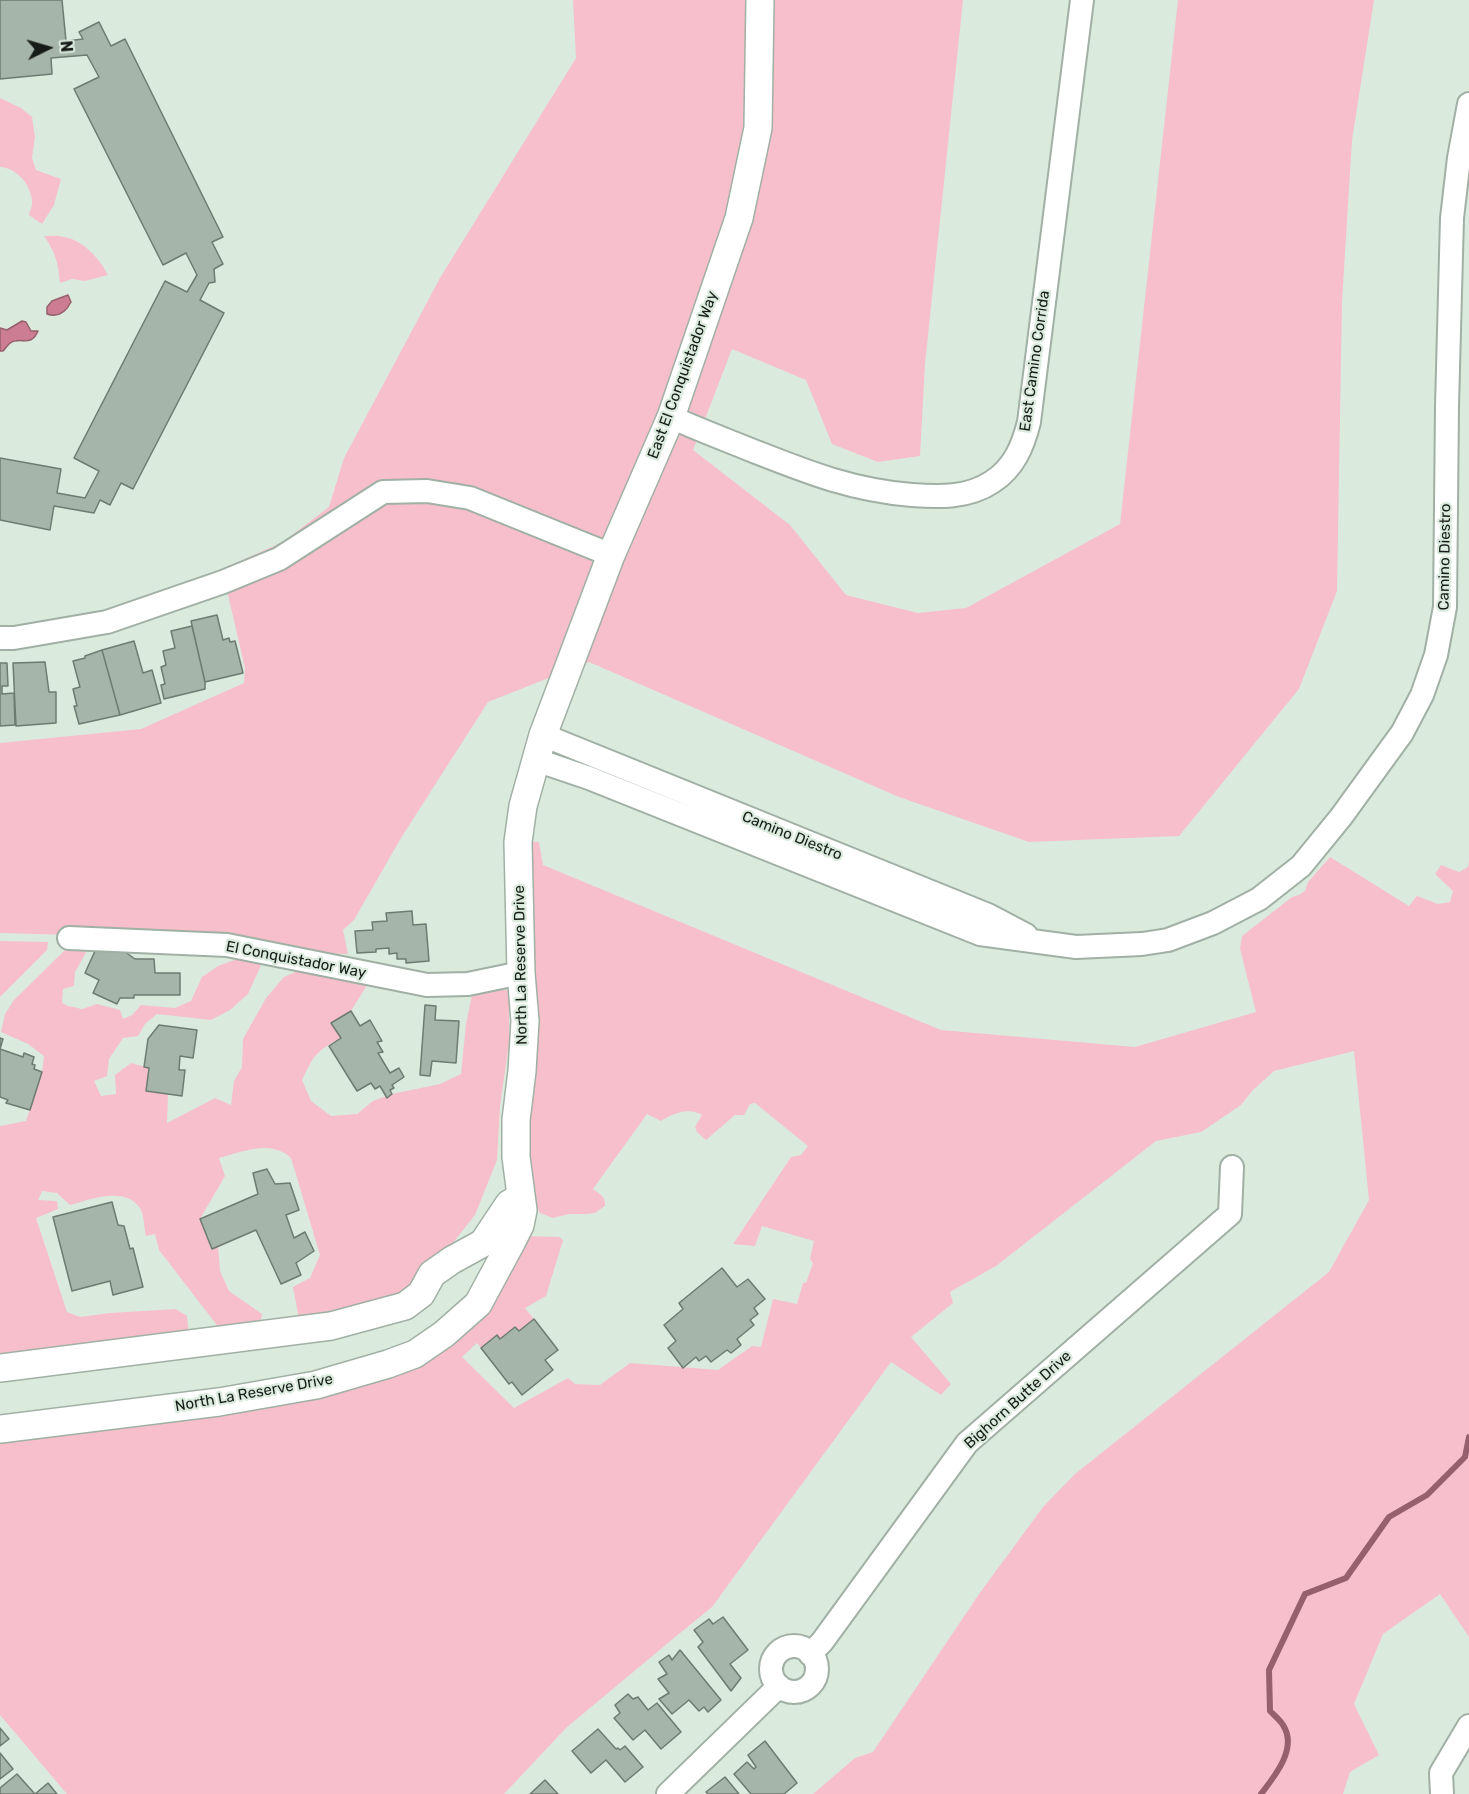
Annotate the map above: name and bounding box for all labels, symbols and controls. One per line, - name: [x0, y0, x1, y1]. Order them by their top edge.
- north arrow: [18, 18, 78, 78]
- text: N: [56, 40, 76, 53]
- street label: East El Conquistador Way: [644, 289, 722, 461]
- street label: East Camino Corrida: [1016, 289, 1054, 433]
- street label: Camino Diestro: [1435, 504, 1455, 610]
- street label: Camino Diestro: [739, 808, 845, 864]
- street label: North La Reserve Drive: [511, 885, 531, 1045]
- street label: El Conquistador Way: [224, 938, 368, 982]
- street label: Bighorn Butte Drive: [961, 1347, 1075, 1453]
- street label: North La Reserve Drive: [174, 1370, 334, 1416]

